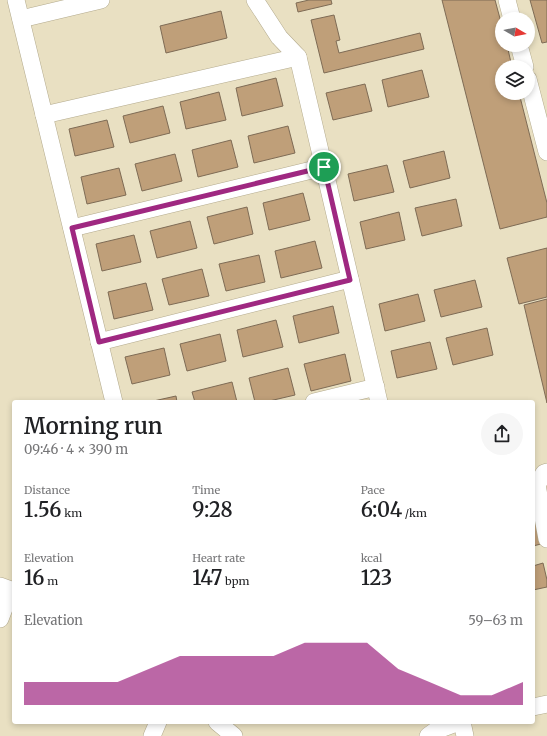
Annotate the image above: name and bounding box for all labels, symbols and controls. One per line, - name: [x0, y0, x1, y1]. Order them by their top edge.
- north arrow: [495, 12, 535, 52]
- map controls: [495, 12, 535, 100]
- button: layers: [495, 60, 535, 100]
- pin: [307, 150, 341, 184]
- icon: arrive: [313, 156, 335, 178]
- text: Morning run: [24, 412, 163, 440]
- button: share: [481, 413, 523, 455]
- text: 09:46 · 4 × 390 m: [24, 441, 128, 458]
- text: Distance: [24, 483, 70, 497]
- text: Time: [192, 483, 220, 497]
- text: Pace: [361, 483, 385, 497]
- text: 1.56: [24, 497, 62, 522]
- text: 9:28: [192, 497, 233, 522]
- text: 6:04: [361, 497, 402, 522]
- text: km: [62, 506, 82, 520]
- text: /km: [402, 506, 427, 520]
- text: Elevation: [24, 551, 74, 565]
- text: Heart rate: [192, 551, 245, 565]
- text: kcal: [361, 551, 382, 565]
- text: 16: [24, 565, 45, 590]
- text: 147: [192, 565, 222, 590]
- text: 123: [361, 565, 392, 590]
- text: m: [45, 574, 58, 588]
- text: bpm: [222, 574, 249, 588]
- text: Elevation: [24, 612, 83, 629]
- text: 59–63 m: [468, 612, 523, 629]

